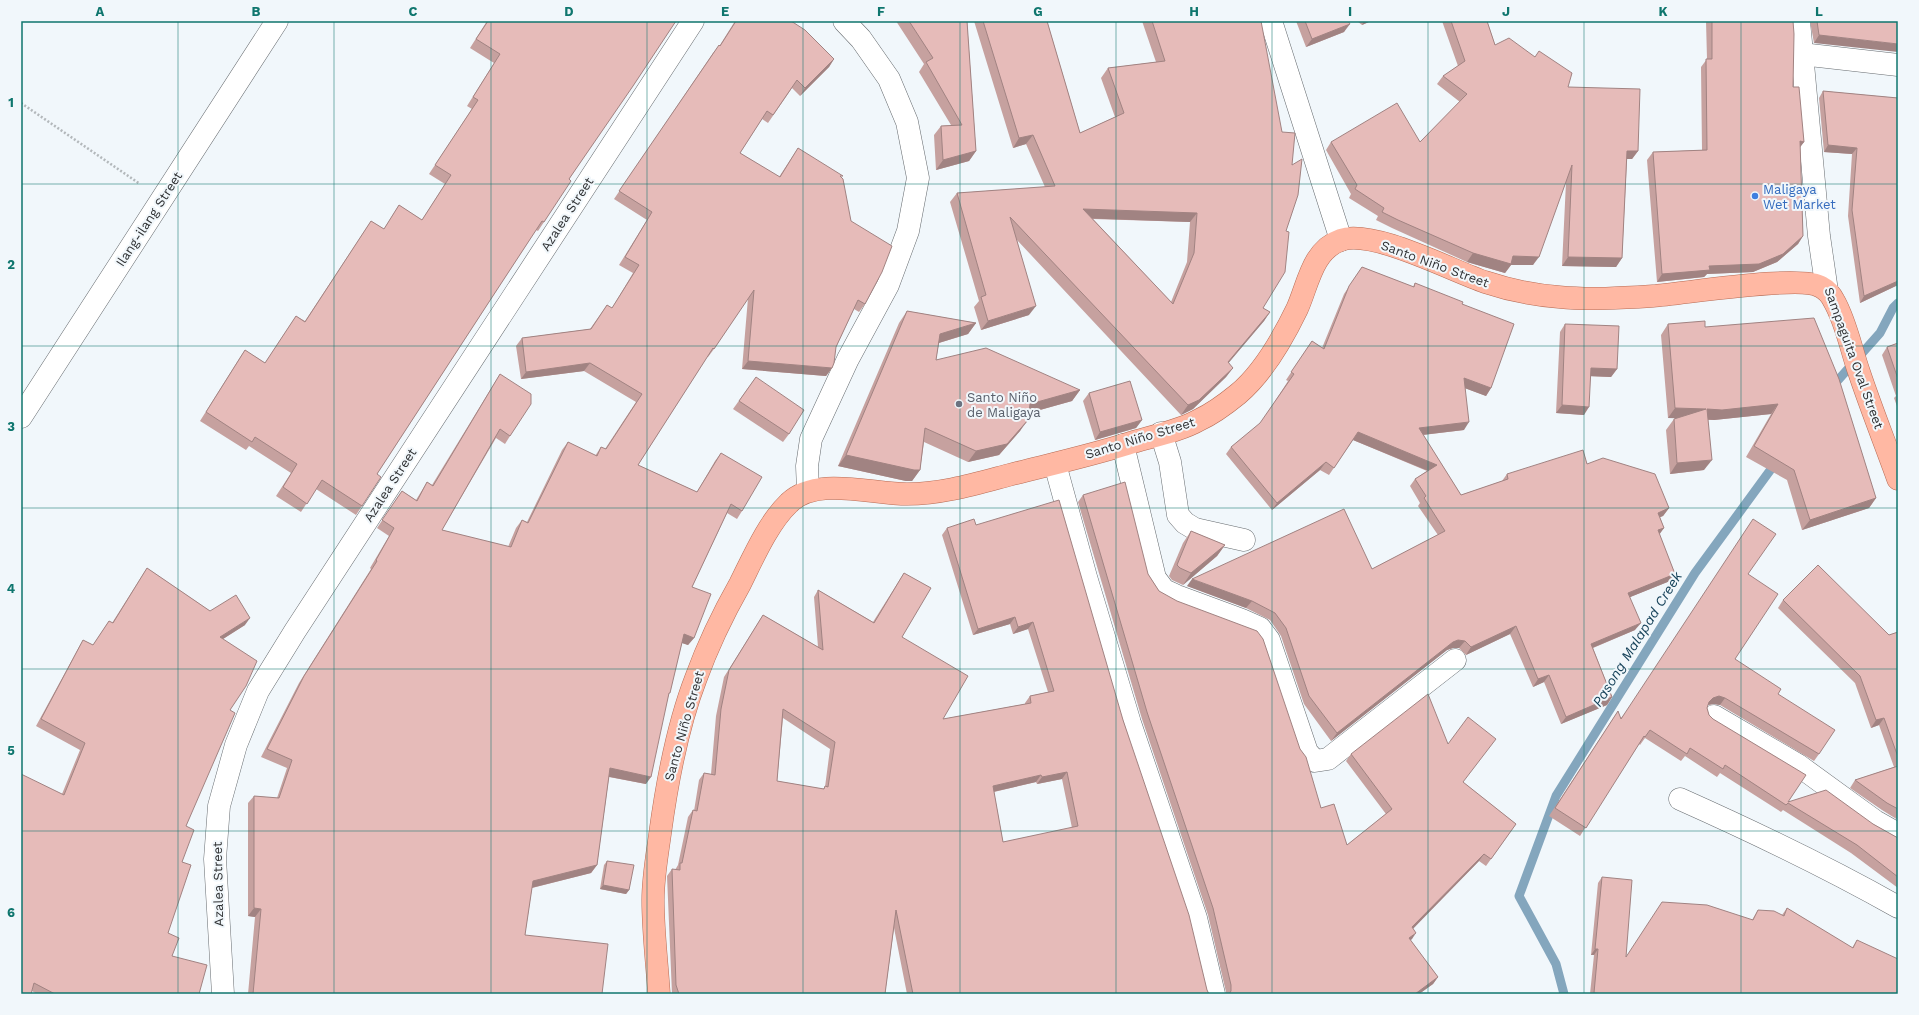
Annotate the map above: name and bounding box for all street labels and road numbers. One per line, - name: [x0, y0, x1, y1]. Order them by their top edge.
- street label: Ilang-ilang Street: [113, 168, 186, 269]
- street label: Azalea Street: [538, 174, 597, 254]
- street label: Santo Niño Street: [1379, 238, 1491, 291]
- street label: Sampaguita Oval Street: [1821, 285, 1887, 431]
- street label: Santo Niño Street: [1083, 414, 1197, 462]
- street label: Azalea Street: [361, 445, 420, 525]
- street label: Santo Niño Street: [661, 669, 707, 783]
- street label: Azalea Street: [210, 841, 226, 927]

